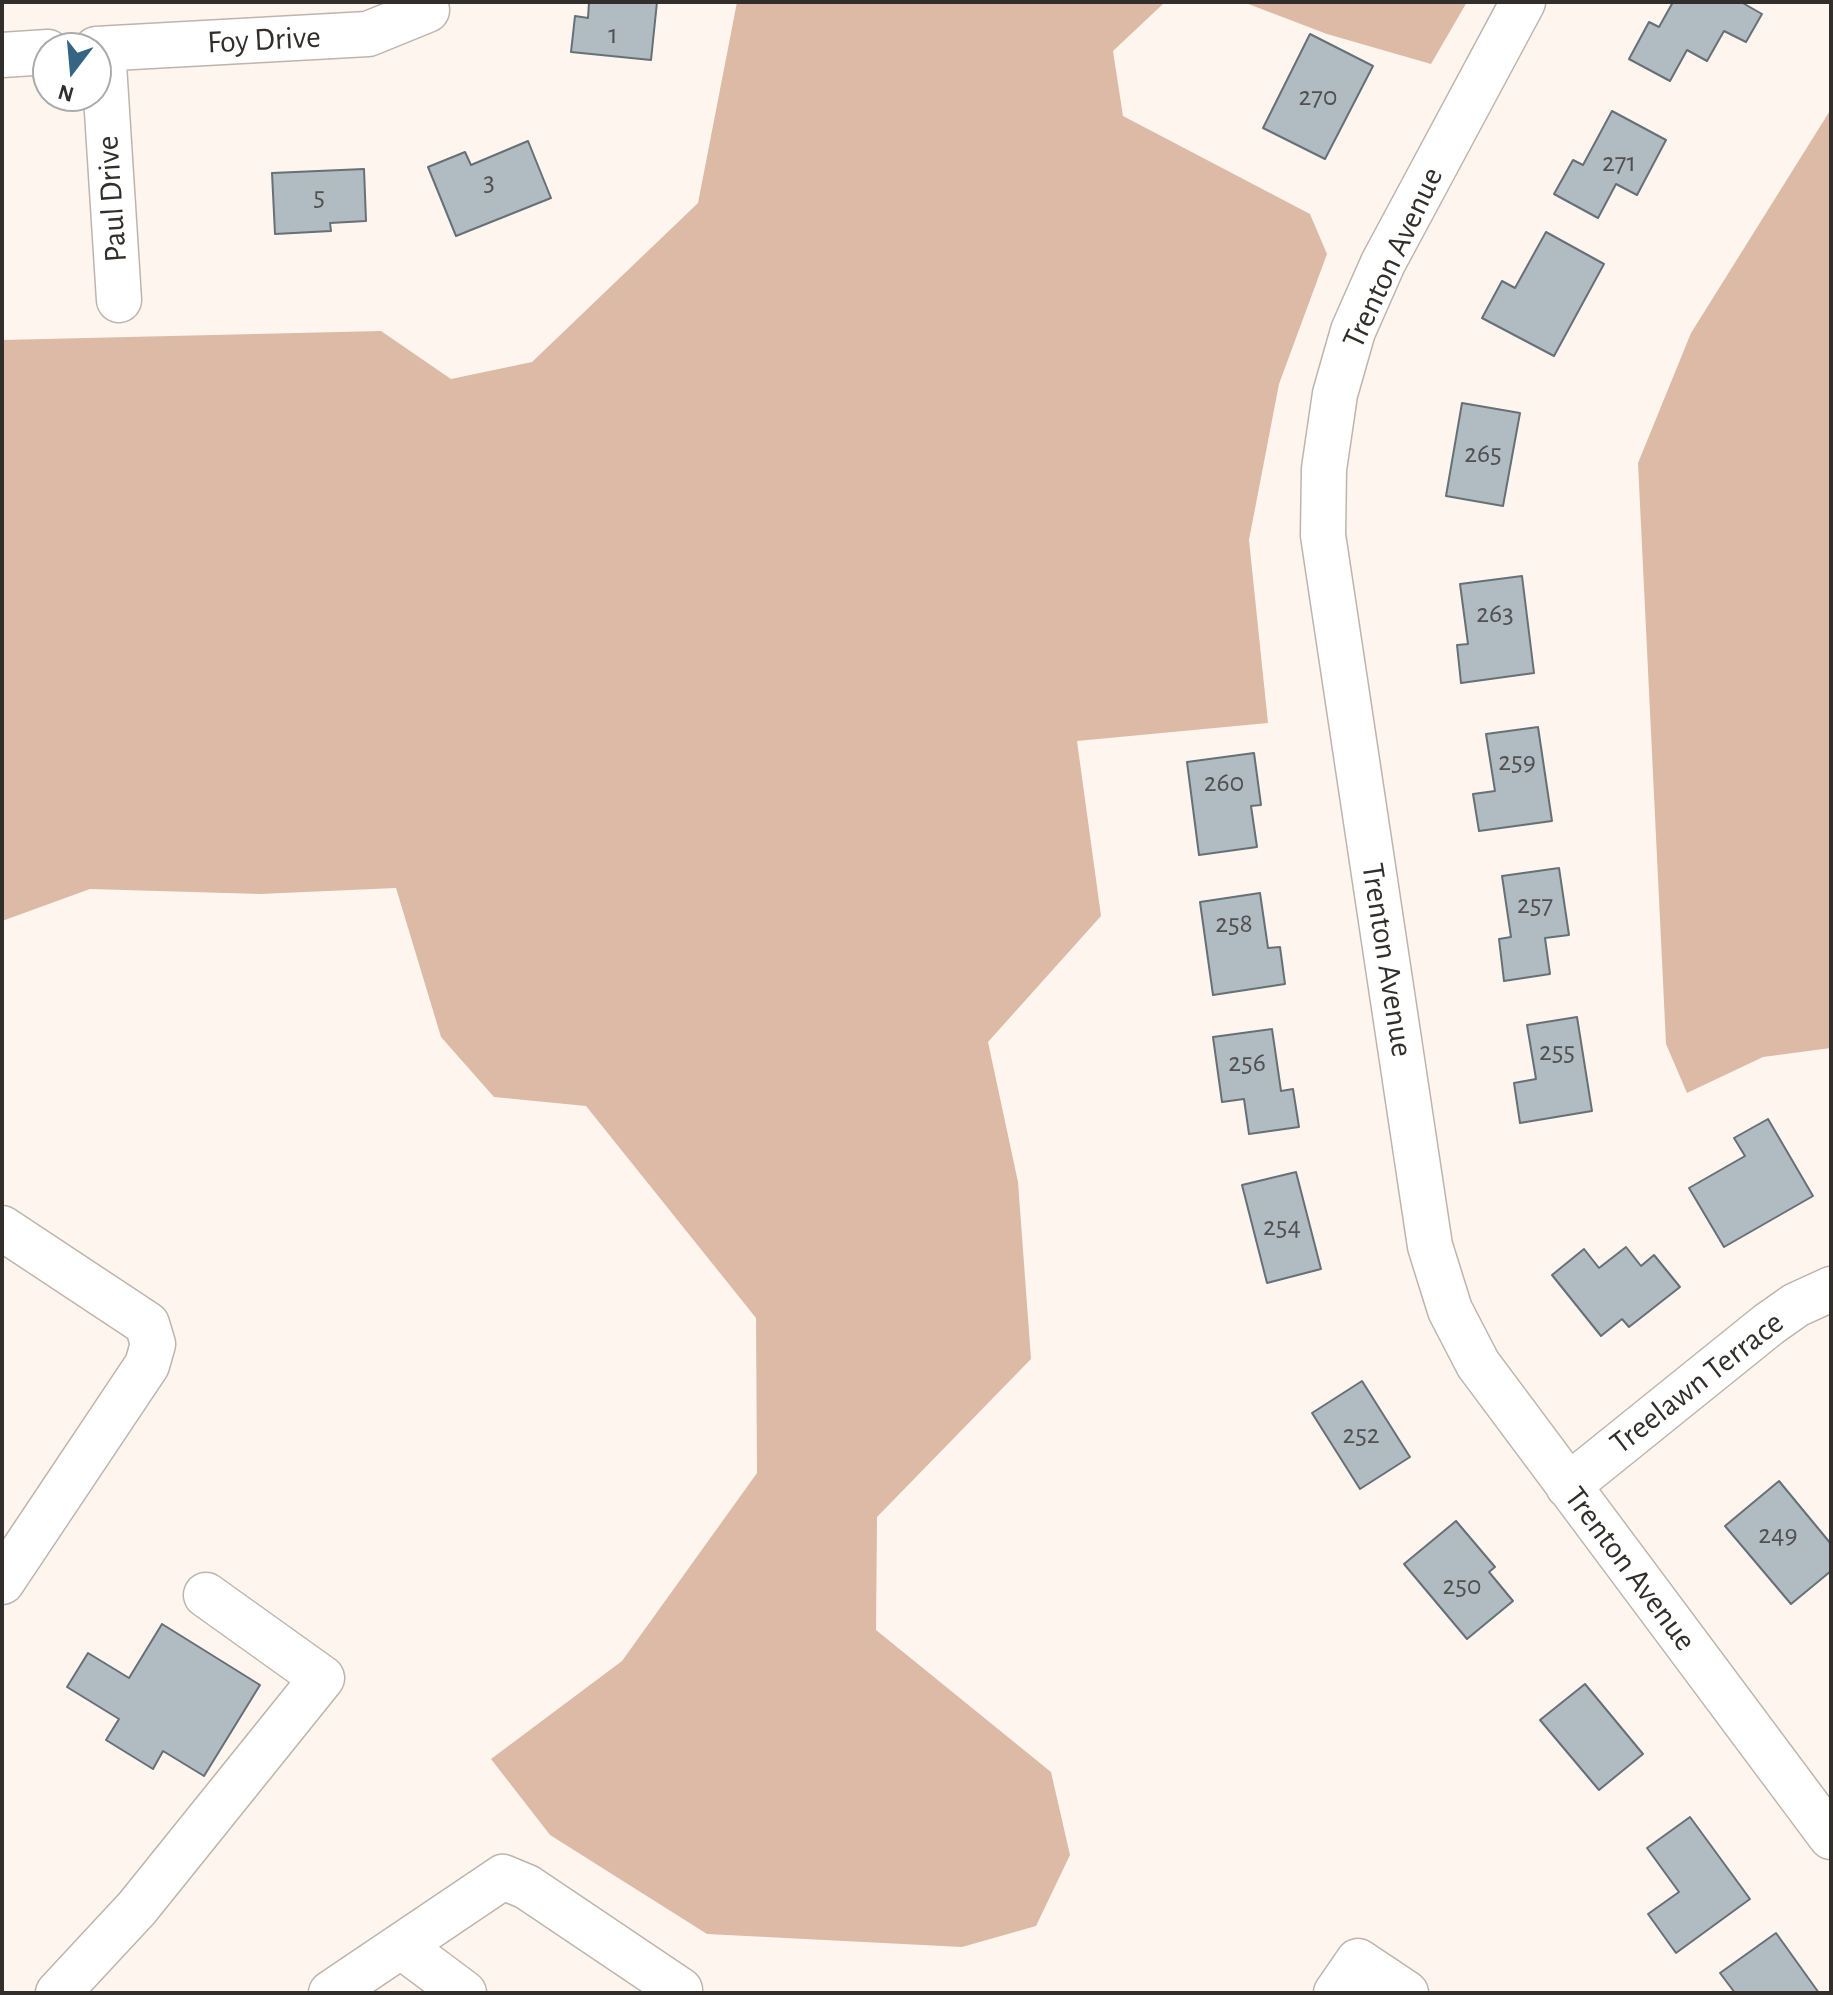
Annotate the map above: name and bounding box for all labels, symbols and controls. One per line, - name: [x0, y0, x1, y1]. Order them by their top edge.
- street label: Foy Drive: [206, 18, 322, 62]
- house number: 1: [608, 18, 618, 52]
- north arrow: [32, 32, 112, 112]
- text: N: [56, 80, 76, 106]
- house number: 270: [1298, 80, 1338, 114]
- street label: Paul Drive: [88, 134, 136, 264]
- house number: 271: [1602, 146, 1636, 180]
- street label: Trenton Avenue: [1334, 161, 1452, 355]
- house number: 3: [483, 165, 495, 199]
- house number: 5: [313, 180, 325, 214]
- house number: 265: [1464, 437, 1502, 471]
- house number: 263: [1476, 597, 1514, 631]
- house number: 259: [1498, 745, 1536, 779]
- house number: 260: [1204, 766, 1244, 800]
- street label: Trenton Avenue: [1353, 860, 1421, 1060]
- house number: 257: [1517, 888, 1553, 922]
- house number: 258: [1215, 907, 1253, 941]
- house number: 255: [1539, 1035, 1575, 1069]
- house number: 256: [1228, 1046, 1266, 1080]
- house number: 254: [1263, 1210, 1301, 1244]
- street label: Treelawn Terrace: [1603, 1303, 1791, 1463]
- house number: 252: [1342, 1418, 1380, 1452]
- street label: Trenton Avenue: [1556, 1479, 1704, 1659]
- house number: 249: [1758, 1518, 1798, 1552]
- house number: 250: [1442, 1569, 1482, 1603]

